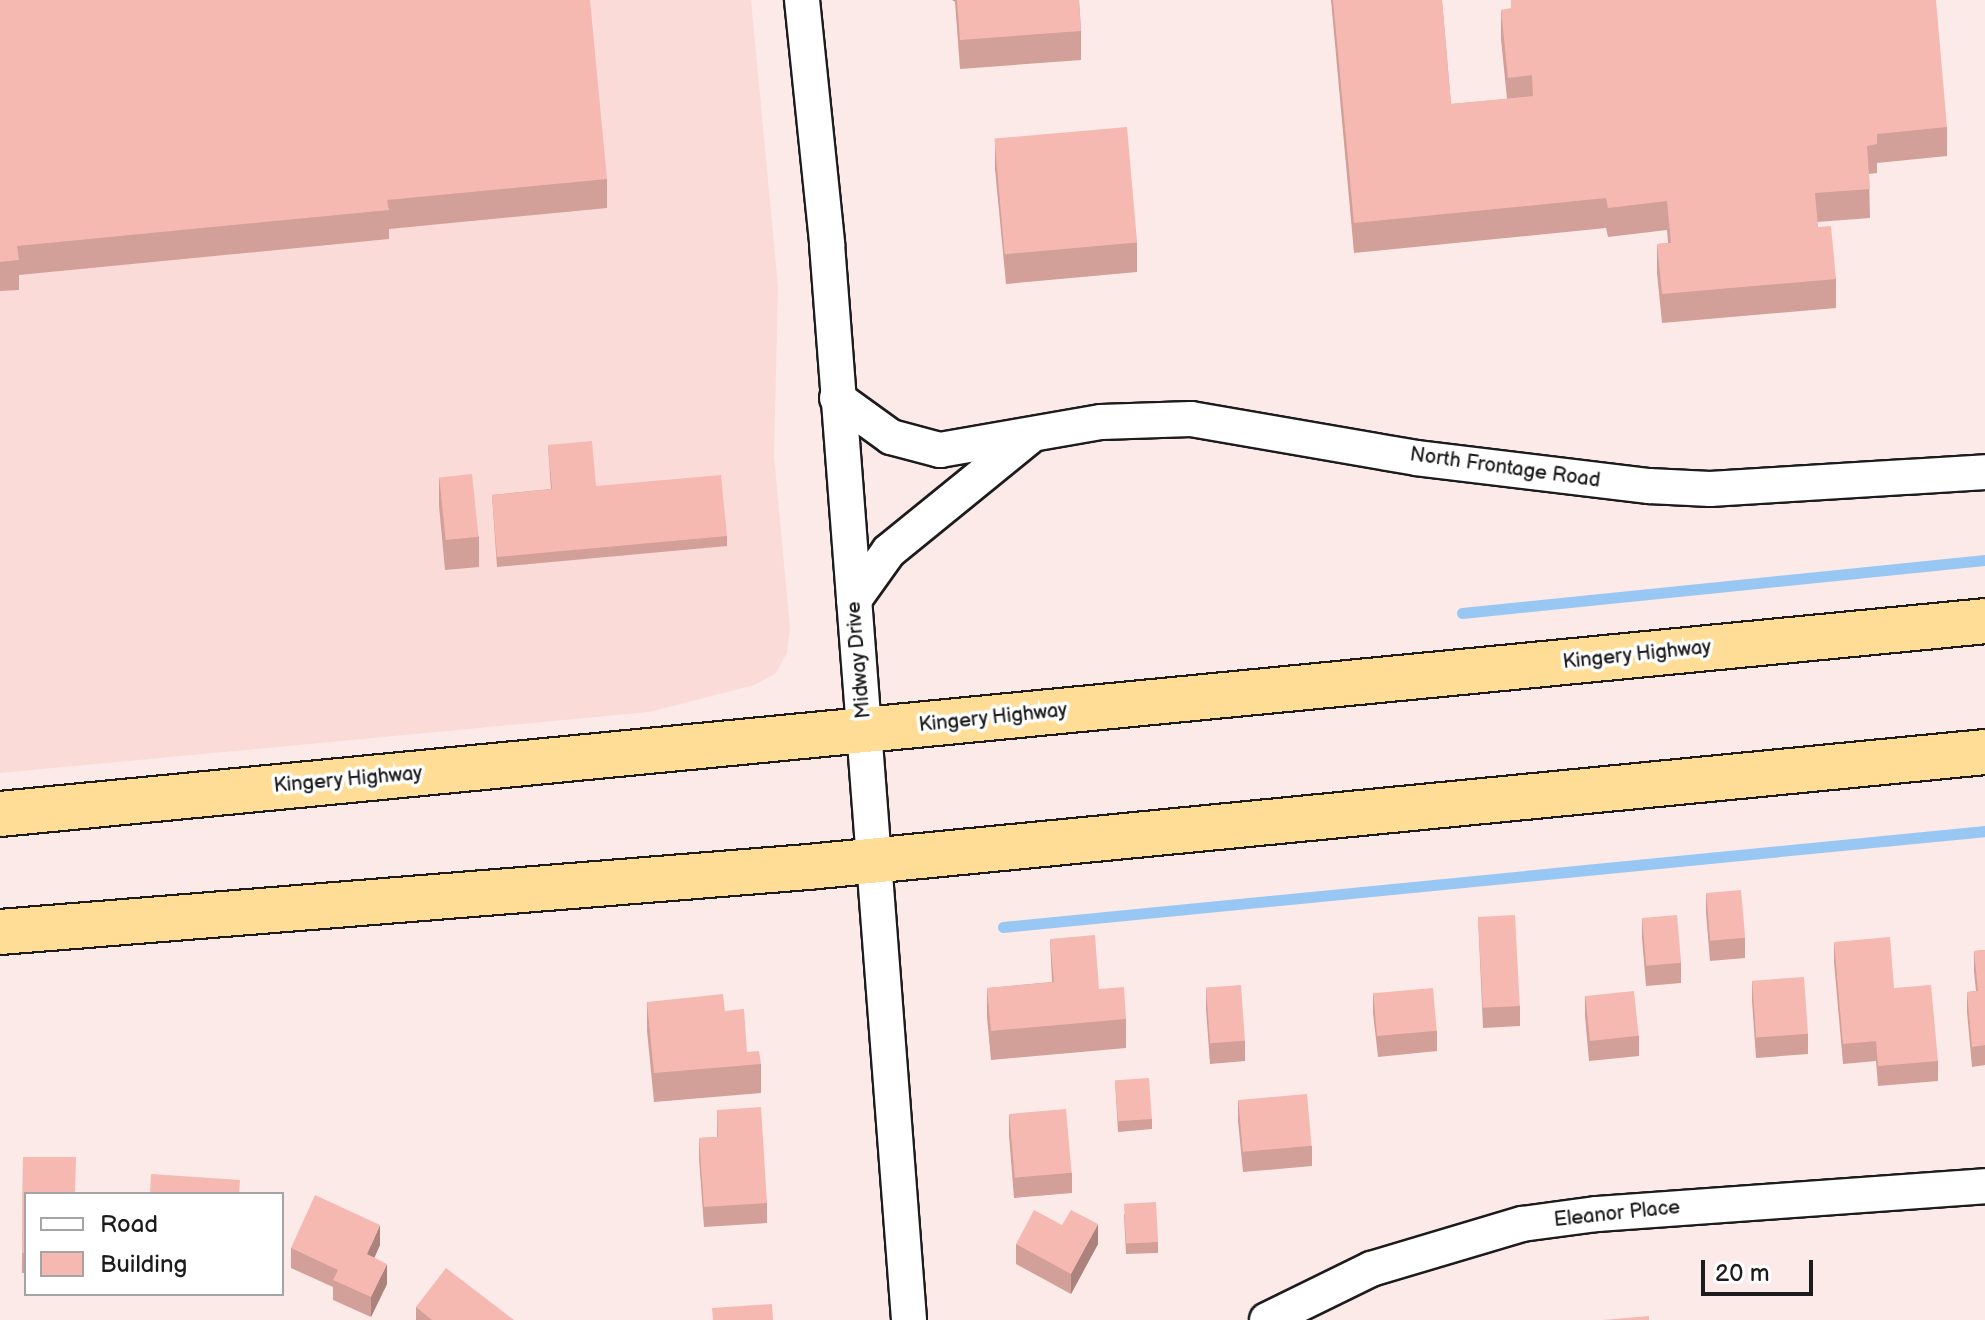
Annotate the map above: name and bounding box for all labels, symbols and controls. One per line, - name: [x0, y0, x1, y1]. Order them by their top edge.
- street label: North Frontage Road: [1408, 443, 1602, 493]
- street label: Midway Drive: [842, 600, 876, 720]
- street label: Kingery Highway: [1561, 635, 1713, 675]
- street label: Kingery Highway: [917, 698, 1069, 738]
- street label: Kingery Highway: [272, 761, 424, 799]
- legend: [24, 1192, 284, 1296]
- street label: Eleanor Place: [1553, 1195, 1681, 1233]
- text: Road: [100, 1210, 158, 1239]
- scale bar: [1705, 1244, 1817, 1294]
- text: Building: [100, 1250, 187, 1279]
- text: 20 m: [1715, 1259, 1770, 1288]

